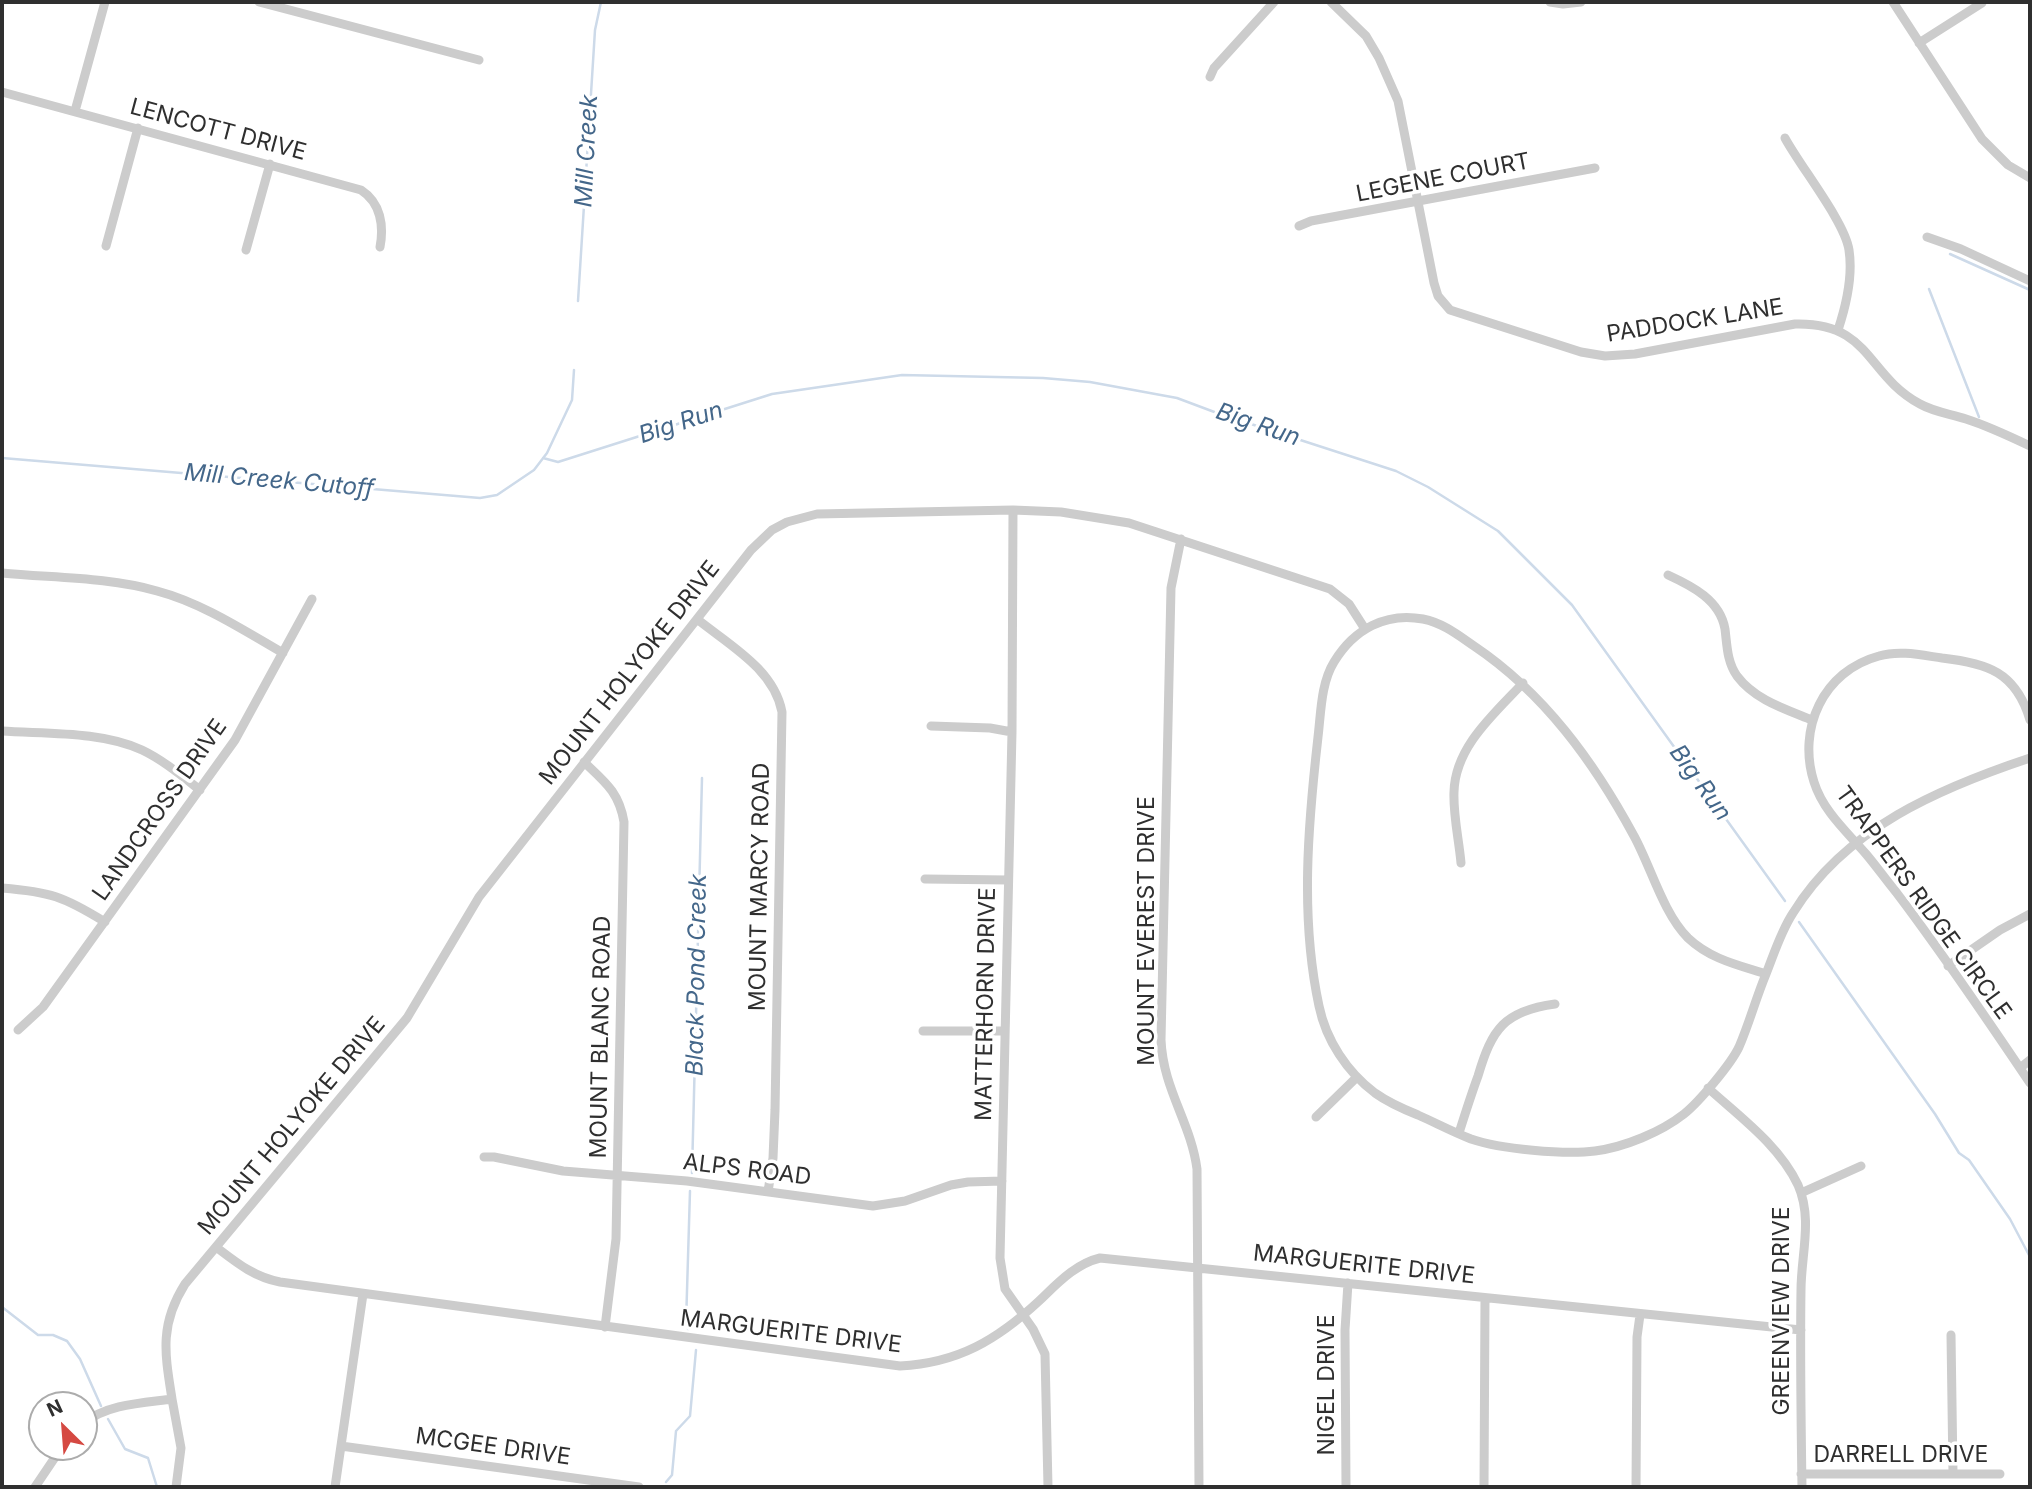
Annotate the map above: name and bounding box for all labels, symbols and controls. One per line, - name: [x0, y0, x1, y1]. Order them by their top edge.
- street label: LENCOTT DRIVE: [127, 93, 309, 167]
- water label: Mill Creek: [570, 94, 604, 208]
- street label: LEGENE COURT: [1354, 148, 1532, 208]
- street label: PADDOCK LANE: [1605, 293, 1785, 349]
- water label: Big Run: [635, 396, 727, 450]
- water label: Big Run: [1212, 397, 1304, 453]
- water label: Mill Creek Cutoff: [183, 458, 375, 504]
- street label: MOUNT HOLYOKE DRIVE: [534, 556, 726, 790]
- street label: LANDCROSS DRIVE: [87, 714, 233, 906]
- water label: Big Run: [1663, 739, 1737, 827]
- street label: MOUNT MARCY ROAD: [744, 763, 776, 1011]
- street label: TRAPPERS RIDGE CIRCLE: [1829, 781, 2017, 1025]
- street label: MOUNT EVEREST DRIVE: [1133, 796, 1161, 1066]
- water label: Black Pond Creek: [681, 874, 713, 1076]
- street label: MATTERHORN DRIVE: [970, 887, 1002, 1121]
- street label: MOUNT BLANC ROAD: [585, 915, 617, 1159]
- street label: MOUNT HOLYOKE DRIVE: [193, 1011, 391, 1241]
- street label: ALPS ROAD: [681, 1148, 813, 1192]
- street label: GREENVIEW DRIVE: [1768, 1206, 1796, 1416]
- street label: MARGUERITE DRIVE: [1252, 1240, 1476, 1290]
- street label: MARGUERITE DRIVE: [679, 1305, 903, 1359]
- street label: NIGEL DRIVE: [1313, 1314, 1341, 1456]
- north arrow: [28, 1391, 98, 1461]
- text: N: [43, 1395, 66, 1422]
- street label: MCGEE DRIVE: [414, 1422, 572, 1472]
- street label: DARRELL DRIVE: [1814, 1441, 1988, 1469]

